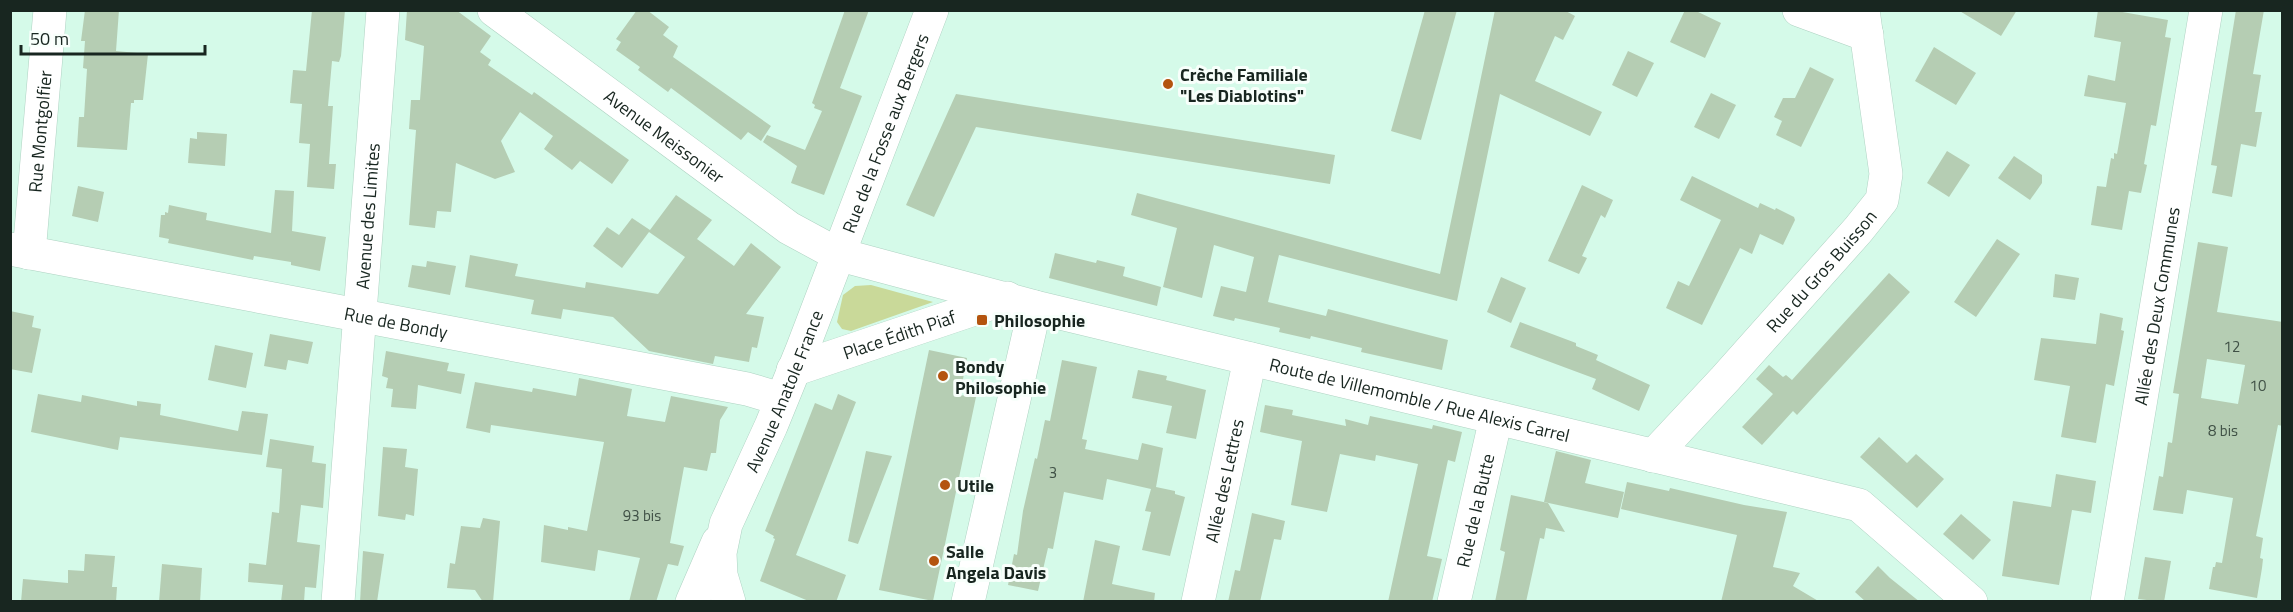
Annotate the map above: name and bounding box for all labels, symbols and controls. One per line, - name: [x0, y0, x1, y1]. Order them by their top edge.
- scale bar: [21, 18, 206, 56]
- text: 50 m: [30, 25, 69, 52]
- street label: Rue de la Fosse aux Bergers: [835, 29, 935, 237]
- place label: Crèche Familiale "Les Diablotins": [1180, 61, 1308, 109]
- street label: Rue Montgolfier: [21, 69, 58, 194]
- marker: Crèche Familiale "Les Diablotins": [1161, 77, 1175, 91]
- street label: Avenue Meissonier: [599, 82, 730, 190]
- street label: Avenue des Limites: [348, 142, 386, 290]
- street label: Rue du Gros Buisson: [1759, 204, 1883, 338]
- street label: Allée des Deux Communes: [2127, 205, 2186, 407]
- street label: Rue de Bondy: [342, 299, 450, 345]
- street label: Place Édith Piaf: [839, 303, 959, 366]
- street label: Avenue Anatole France: [738, 306, 830, 477]
- place label: Philosophie: [994, 307, 1085, 334]
- marker: Philosophie: [975, 313, 989, 327]
- house number: 12: [2224, 335, 2240, 358]
- street label: Route de Villemomble / Rue Alexis Carrel: [1267, 350, 1573, 449]
- place label: Bondy Philosophie: [955, 353, 1046, 401]
- marker: Bondy Philosophie: [936, 369, 950, 383]
- house number: 10: [2250, 374, 2266, 397]
- street label: Allée des Lettres: [1198, 416, 1250, 545]
- house number: 8 bis: [2208, 419, 2238, 442]
- street label: Rue de la Butte: [1449, 451, 1501, 570]
- house number: 3: [1049, 461, 1057, 484]
- place label: Utile: [957, 472, 994, 499]
- marker: Utile: [938, 478, 952, 492]
- house number: 93 bis: [623, 504, 661, 527]
- place label: Salle Angela Davis: [946, 538, 1046, 586]
- marker: Salle Angela Davis: [927, 554, 941, 568]

